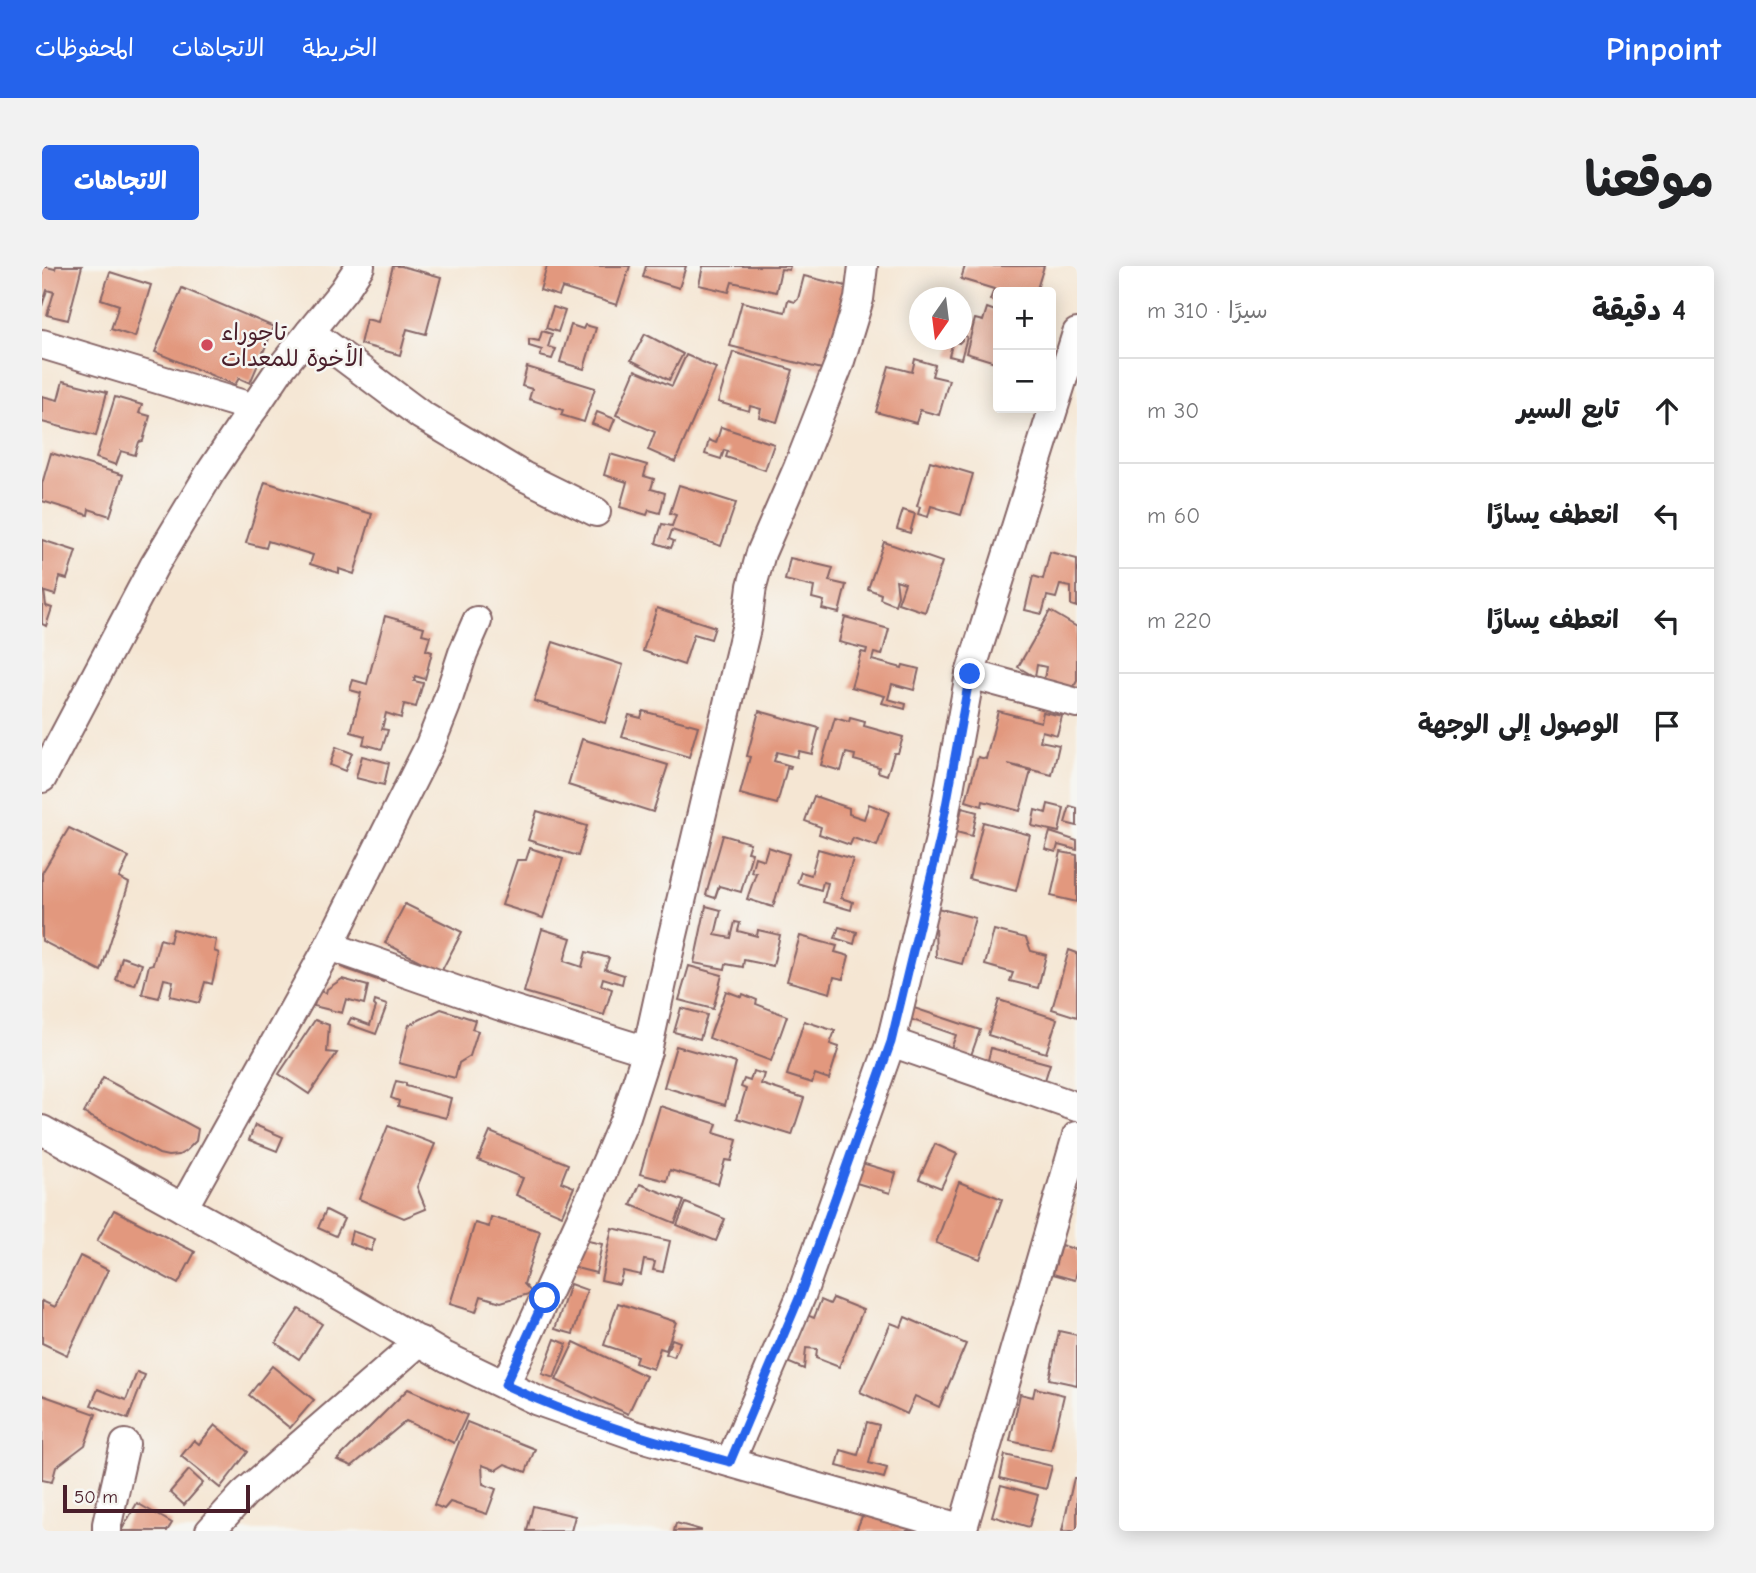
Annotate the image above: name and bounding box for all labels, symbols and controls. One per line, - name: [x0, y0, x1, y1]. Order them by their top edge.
- text: Pinpoint: [1606, 30, 1721, 68]
- text: المحفوظات: [35, 34, 134, 62]
- text: الاتجاهات: [172, 34, 265, 62]
- text: الخريطة: [303, 34, 377, 62]
- button: الاتجاهات: [42, 145, 199, 220]
- text: موقعنا: [1584, 152, 1714, 208]
- north arrow: [909, 287, 972, 350]
- map controls: [993, 287, 1056, 413]
- button: +: [993, 287, 1056, 350]
- text: 4 دقيقة: [1592, 293, 1686, 328]
- text: سيرًا · 310 m: [1147, 297, 1268, 324]
- place label: تاجوراء الأخوة للمعدات: [221, 319, 364, 372]
- marker: تاجوراء الأخوة للمعدات: [199, 337, 215, 353]
- button: −: [993, 350, 1056, 413]
- icon: ahead: [1648, 392, 1686, 430]
- text: تابع السير: [1517, 395, 1619, 425]
- text: 30 m: [1147, 397, 1199, 424]
- icon: left: [1648, 497, 1686, 535]
- text: انعطف يسارًا: [1487, 500, 1619, 530]
- text: 60 m: [1147, 502, 1200, 529]
- icon: left: [1648, 602, 1686, 640]
- text: انعطف يسارًا: [1487, 605, 1619, 635]
- text: 220 m: [1147, 607, 1212, 634]
- route end: [954, 658, 985, 689]
- icon: arrive: [1648, 707, 1686, 745]
- text: الوصول إلى الوجهة: [1418, 710, 1619, 740]
- route start: [529, 1282, 560, 1313]
- scale bar: [63, 1482, 250, 1514]
- text: 50 m: [74, 1486, 118, 1508]

